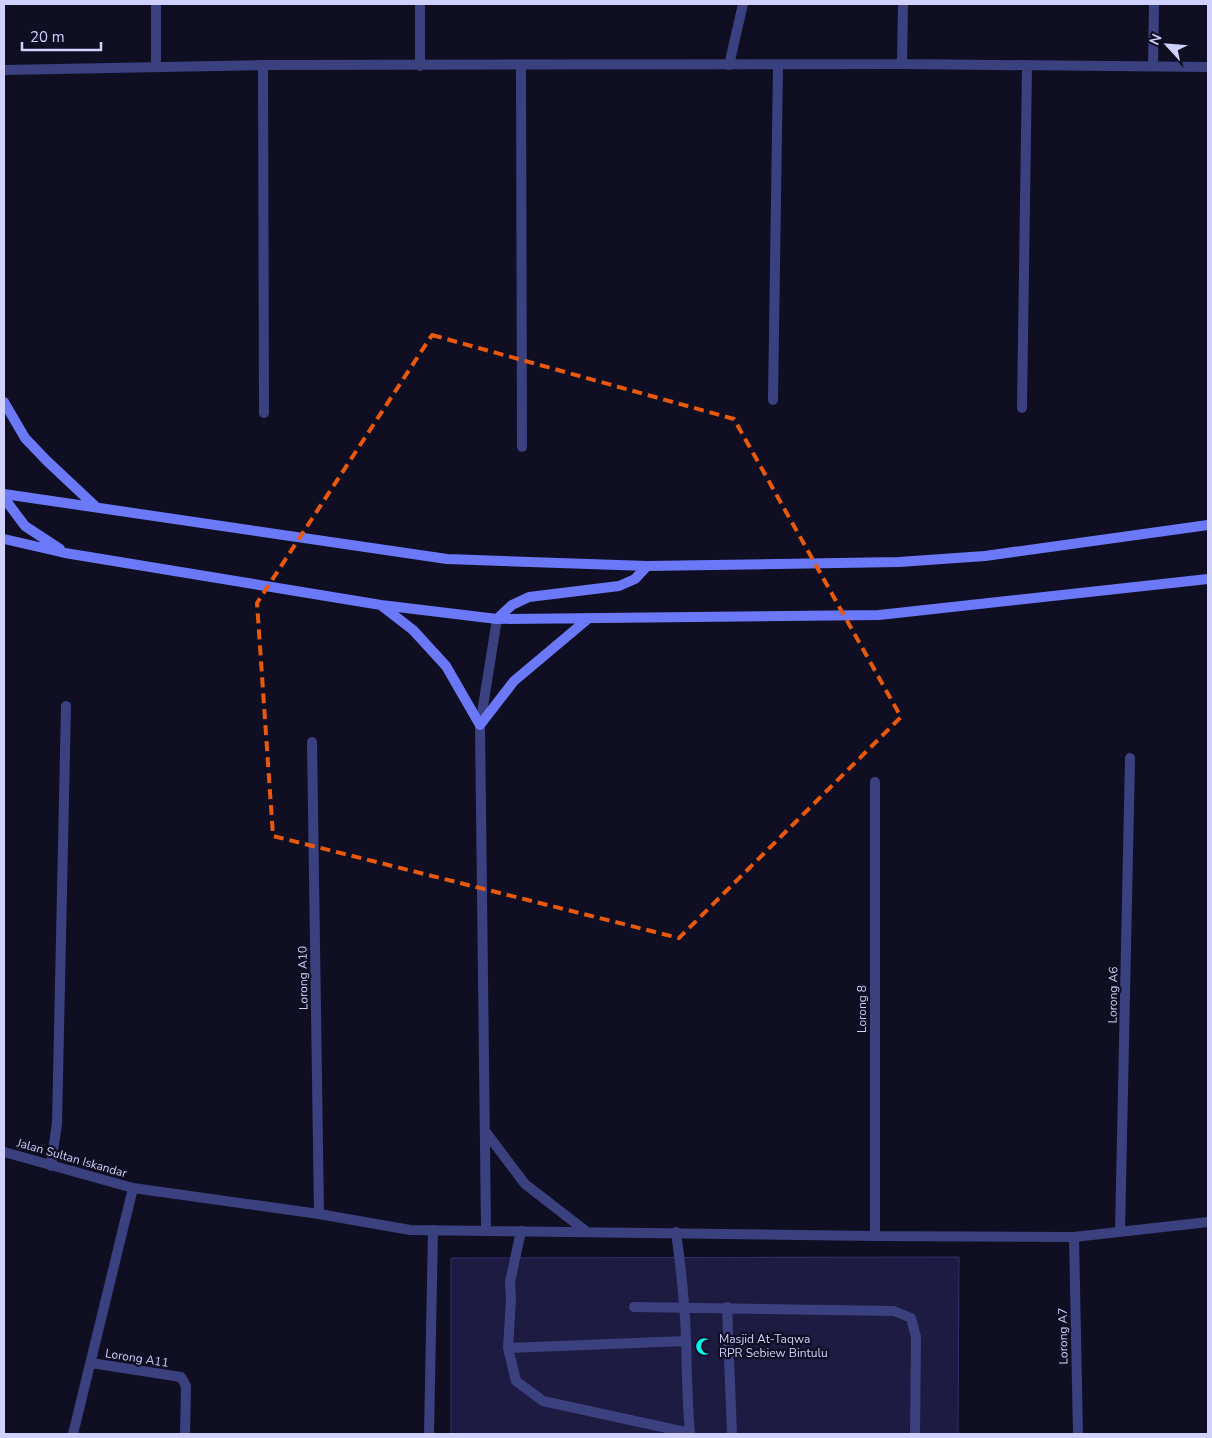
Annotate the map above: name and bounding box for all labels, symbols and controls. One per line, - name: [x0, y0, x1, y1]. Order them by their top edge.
- scale bar: [22, 20, 101, 52]
- north arrow: [1142, 20, 1192, 70]
- text: 20 m: [30, 27, 65, 47]
- text: N: [1145, 31, 1167, 48]
- street label: Lorong A10: [294, 946, 312, 1010]
- street label: Lorong A6: [1105, 966, 1121, 1024]
- street label: Lorong 8: [854, 985, 870, 1033]
- street label: Jalan Sultan Iskandar: [14, 1134, 130, 1182]
- street label: Lorong A7: [1055, 1307, 1071, 1365]
- place label: Masjid At-Taqwa RPR Sebiew Bintulu: [719, 1331, 828, 1361]
- mosque icon: Masjid At-Taqwa RPR Sebiew Bintulu: [695, 1336, 715, 1356]
- street label: Lorong A11: [104, 1345, 170, 1371]

